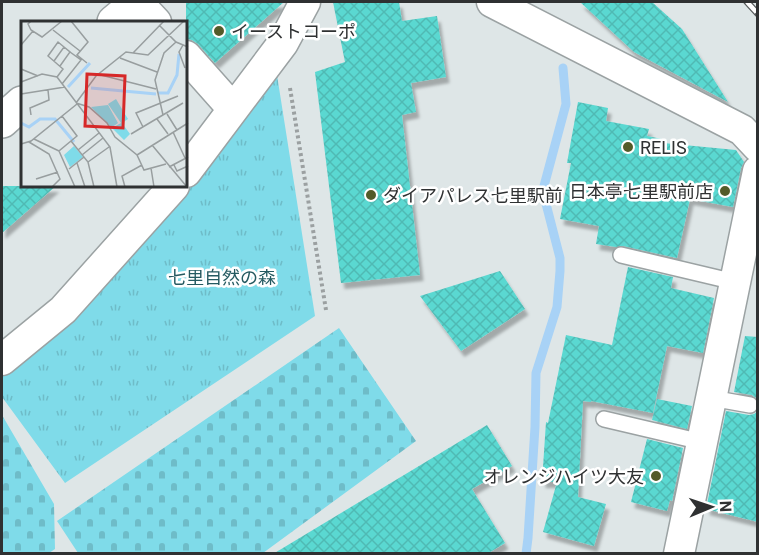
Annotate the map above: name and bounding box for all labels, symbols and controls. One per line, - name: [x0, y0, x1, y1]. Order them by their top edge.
- inset map: [21, 21, 188, 188]
- place label: イーストコーポ: [231, 21, 356, 42]
- marker: イーストコーポ: [212, 24, 226, 38]
- place label: RELIS: [640, 137, 687, 158]
- marker: RELIS: [621, 140, 635, 154]
- place label: 日本亭七里駅前店: [569, 181, 713, 202]
- marker: 日本亭七里駅前店: [718, 184, 732, 198]
- place label: ダイアパレス七里駅前: [383, 185, 563, 206]
- marker: ダイアパレス七里駅前: [364, 188, 378, 202]
- park label: 七里自然の森: [168, 267, 276, 288]
- place label: オレンジハイツ大友: [483, 466, 644, 487]
- marker: オレンジハイツ大友: [649, 469, 663, 483]
- north arrow: [681, 477, 741, 537]
- text: N: [716, 501, 735, 512]

